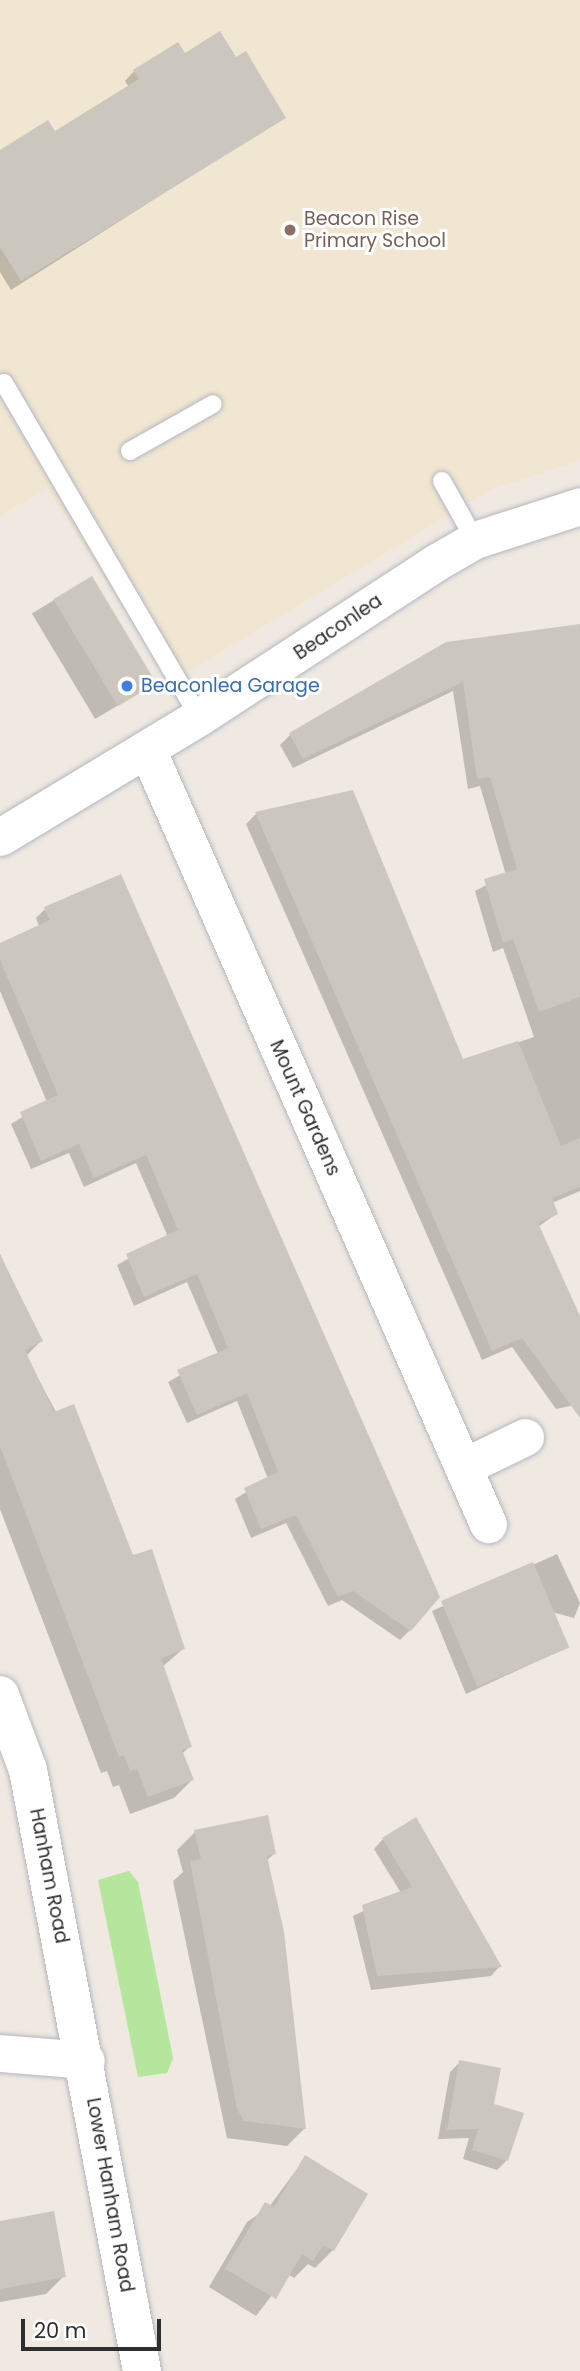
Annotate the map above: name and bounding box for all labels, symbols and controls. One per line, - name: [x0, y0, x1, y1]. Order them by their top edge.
- place label: Beacon Rise Primary School: [304, 208, 446, 252]
- marker: Beacon Rise Primary School: [282, 222, 298, 238]
- street label: Beaconlea: [290, 589, 386, 665]
- place label: Beaconlea Garage: [141, 675, 320, 697]
- marker: Beaconlea Garage: [119, 678, 135, 694]
- street label: Mount Gardens: [265, 1037, 345, 1179]
- street label: Hanham Road: [25, 1806, 73, 1946]
- street label: Lower Hanham Road: [82, 2096, 138, 2294]
- scale bar: [24, 2304, 164, 2348]
- text: 20 m: [34, 2316, 87, 2345]

